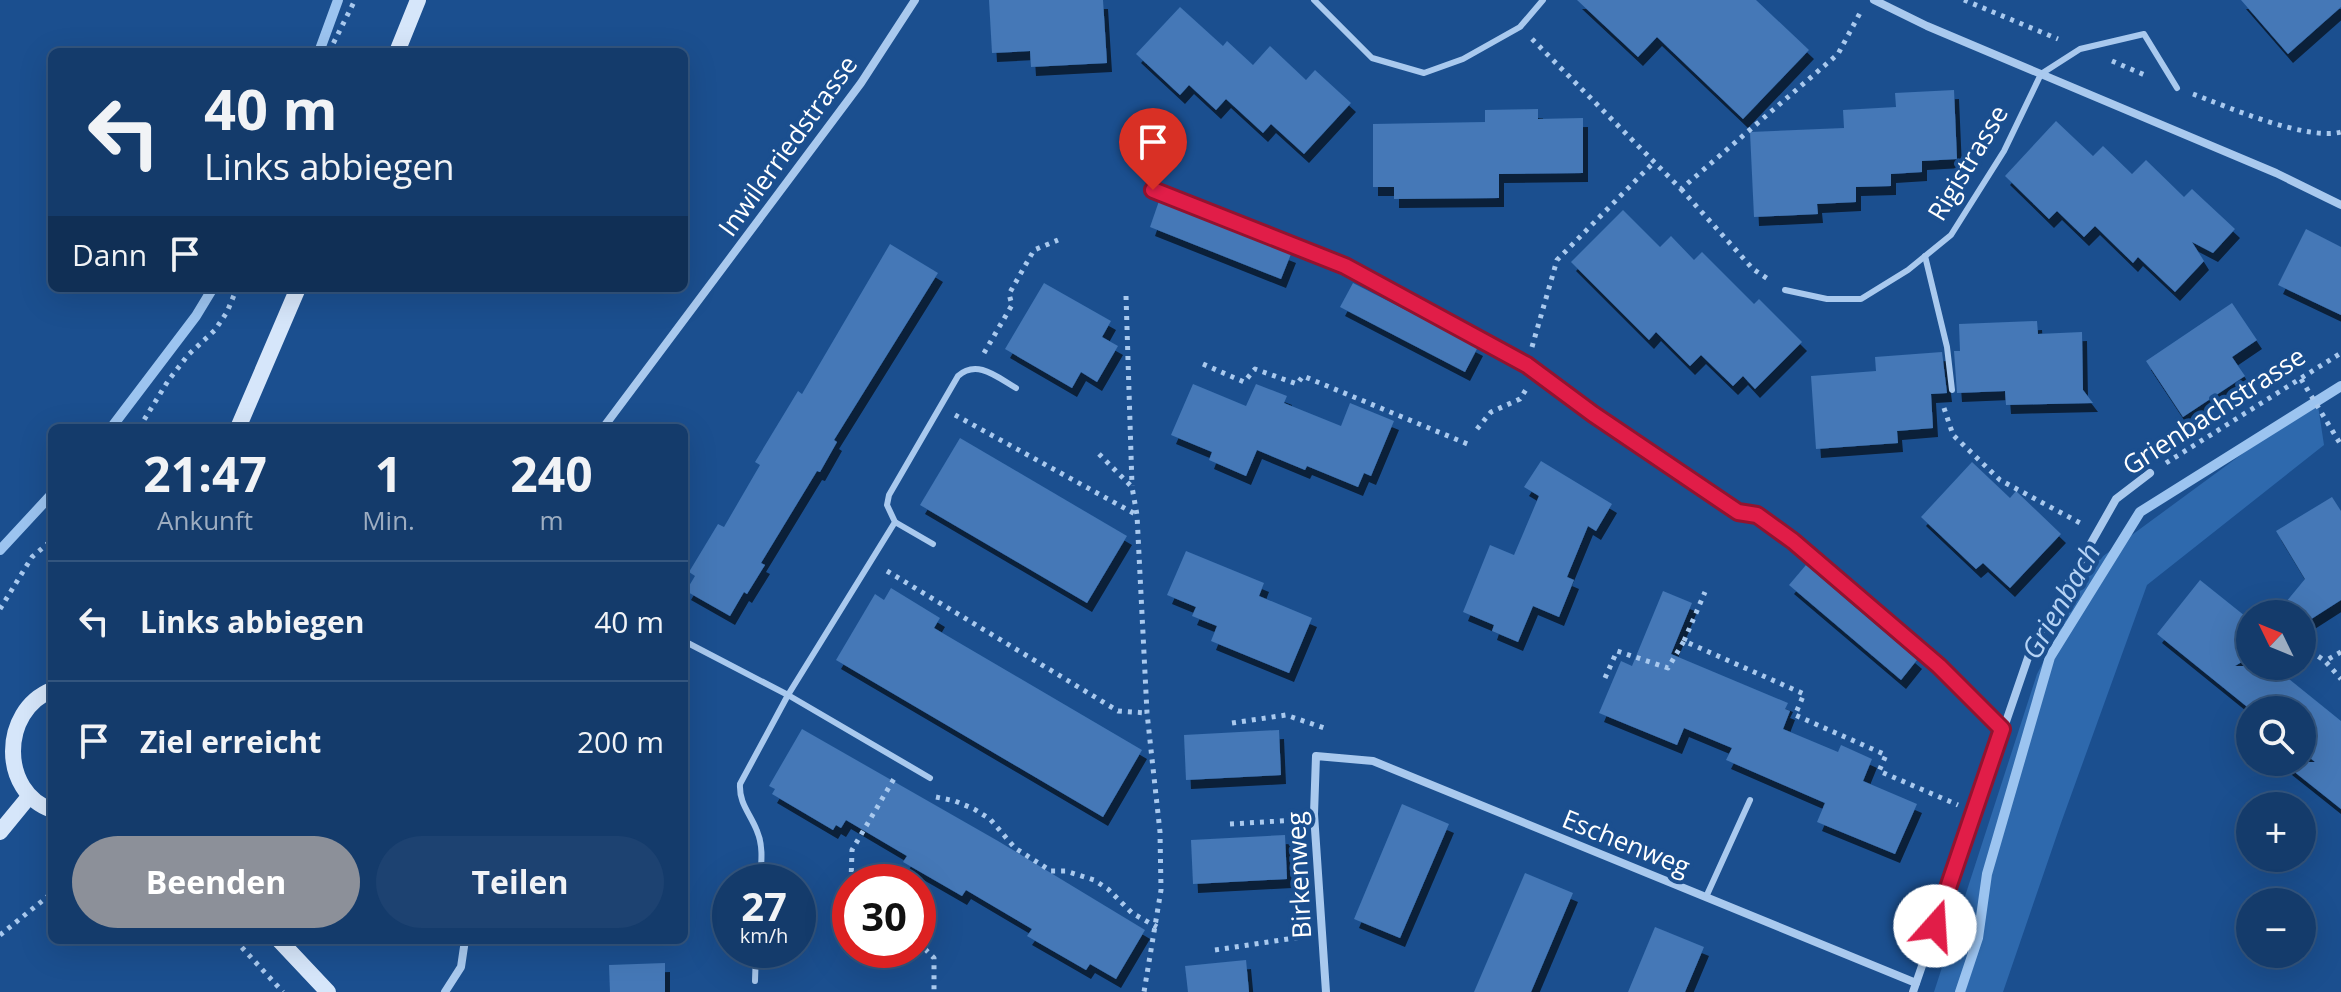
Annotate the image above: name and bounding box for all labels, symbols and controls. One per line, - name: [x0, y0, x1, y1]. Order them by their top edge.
- street label: Inwilerriedstrasse: [709, 48, 865, 243]
- text: 40 m: [204, 70, 338, 146]
- icon: left: [72, 80, 176, 184]
- street label: Rigistrasse: [1918, 98, 2016, 227]
- pin: [1119, 108, 1187, 190]
- icon: arrive: [1131, 120, 1175, 164]
- text: Links abbiegen: [204, 142, 455, 191]
- icon: arrive: [163, 232, 207, 276]
- text: Dann: [72, 234, 147, 275]
- street label: Grienbachstrasse: [2115, 337, 2312, 483]
- text: 21:47: [143, 441, 267, 506]
- text: 1: [375, 441, 402, 506]
- text: 240: [510, 441, 593, 506]
- text: Ankunft: [157, 502, 253, 538]
- text: Min.: [362, 502, 415, 538]
- text: m: [539, 502, 563, 538]
- water label: Grienbach: [2012, 536, 2109, 665]
- icon: left: [72, 599, 116, 643]
- north arrow: [2236, 600, 2316, 680]
- map controls: [2236, 600, 2316, 968]
- text: Links abbiegen: [140, 601, 365, 642]
- text: 40 m: [594, 601, 664, 642]
- button: search: [2236, 696, 2316, 776]
- icon: arrive: [72, 719, 116, 763]
- text: Ziel erreicht: [140, 721, 321, 762]
- text: 200 m: [577, 721, 664, 762]
- button: +: [2236, 792, 2316, 872]
- street label: Eschenweg: [1557, 800, 1696, 884]
- street label: Birkenweg: [1277, 811, 1319, 939]
- button: Beenden: [72, 836, 360, 928]
- button: Teilen: [376, 836, 664, 928]
- speed limit sign: 30: [832, 864, 936, 968]
- text: 27: [741, 878, 787, 933]
- position arrow: [1893, 884, 1977, 968]
- button: −: [2236, 888, 2316, 968]
- text: km/h: [740, 922, 788, 949]

